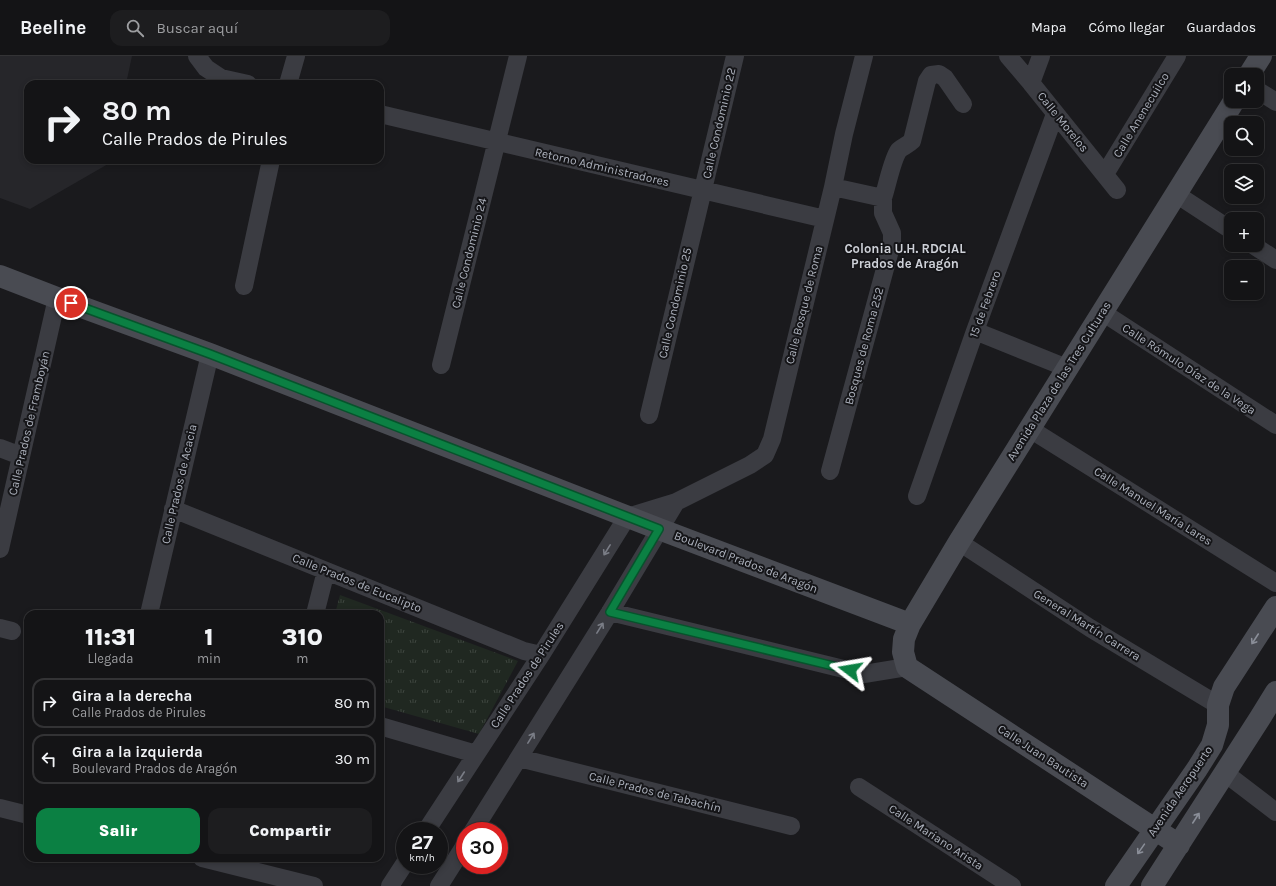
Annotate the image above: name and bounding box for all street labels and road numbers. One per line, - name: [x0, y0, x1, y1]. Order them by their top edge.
- street label: Calle Condominio 22: [699, 66, 739, 180]
- street label: Calle Anenecuilco: [1110, 70, 1172, 160]
- street label: Calle Morelos: [1035, 89, 1091, 155]
- street label: Retorno Administradores: [533, 145, 671, 189]
- street label: Calle Condominio 24: [449, 196, 490, 310]
- street label: Calle Bosque de Roma: [783, 245, 825, 365]
- street label: Calle Condominio 25: [655, 246, 695, 360]
- street label: 15 de Febrero: [966, 269, 1004, 339]
- street label: Bosques de Roma 252: [842, 286, 886, 406]
- street label: Avenida Plaza de las Tres Culturas: [1004, 299, 1114, 463]
- street label: Calle Rómulo Díaz de la Vega: [1120, 321, 1258, 417]
- street label: Calle Prados de Framboyán: [6, 349, 52, 497]
- street label: Calle Prados de Acacia: [158, 423, 200, 545]
- street label: Calle Manuel María Lares: [1091, 464, 1215, 548]
- street label: Boulevard Prados de Aragón: [672, 528, 820, 596]
- street label: Calle Prados de Eucalipto: [290, 551, 424, 615]
- street label: General Martín Carrera: [1031, 586, 1143, 664]
- street label: Calle Prados de Pirules: [487, 619, 567, 731]
- street label: Calle Juan Bautista: [995, 721, 1091, 791]
- street label: Avenida Aeropuerto: [1145, 743, 1215, 839]
- street label: Calle Prados de Tabachín: [587, 769, 723, 815]
- street label: Calle Mariano Arista: [886, 801, 986, 873]

